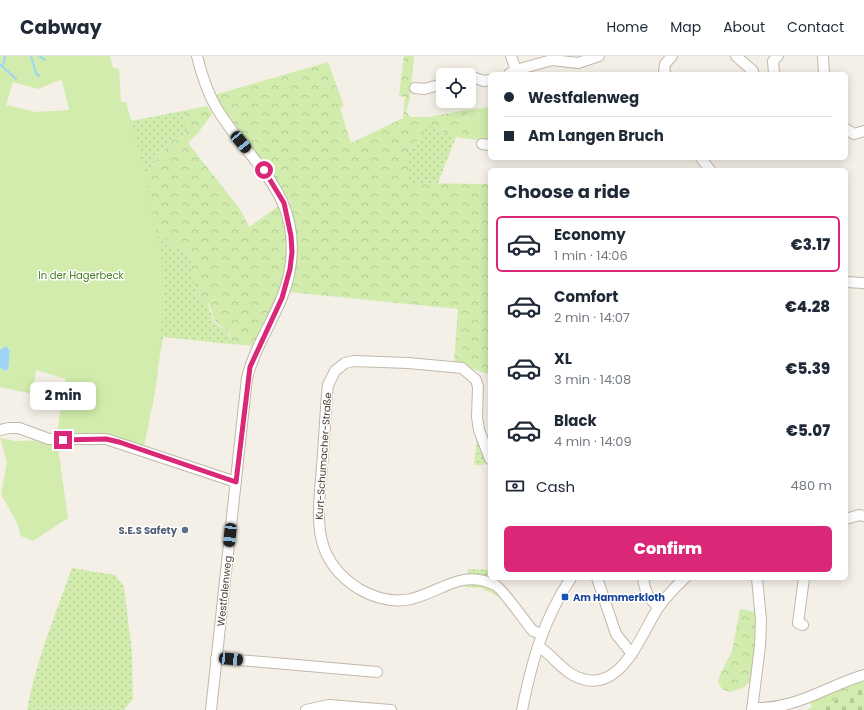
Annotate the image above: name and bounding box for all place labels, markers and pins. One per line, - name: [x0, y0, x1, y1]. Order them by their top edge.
- place label: S.E.S Safety: [118, 523, 178, 538]
- marker: S.E.S Safety: [180, 525, 190, 535]
- place label: Am Hammerkloth: [573, 590, 665, 605]
- marker: Am Hammerkloth: [560, 592, 570, 602]

